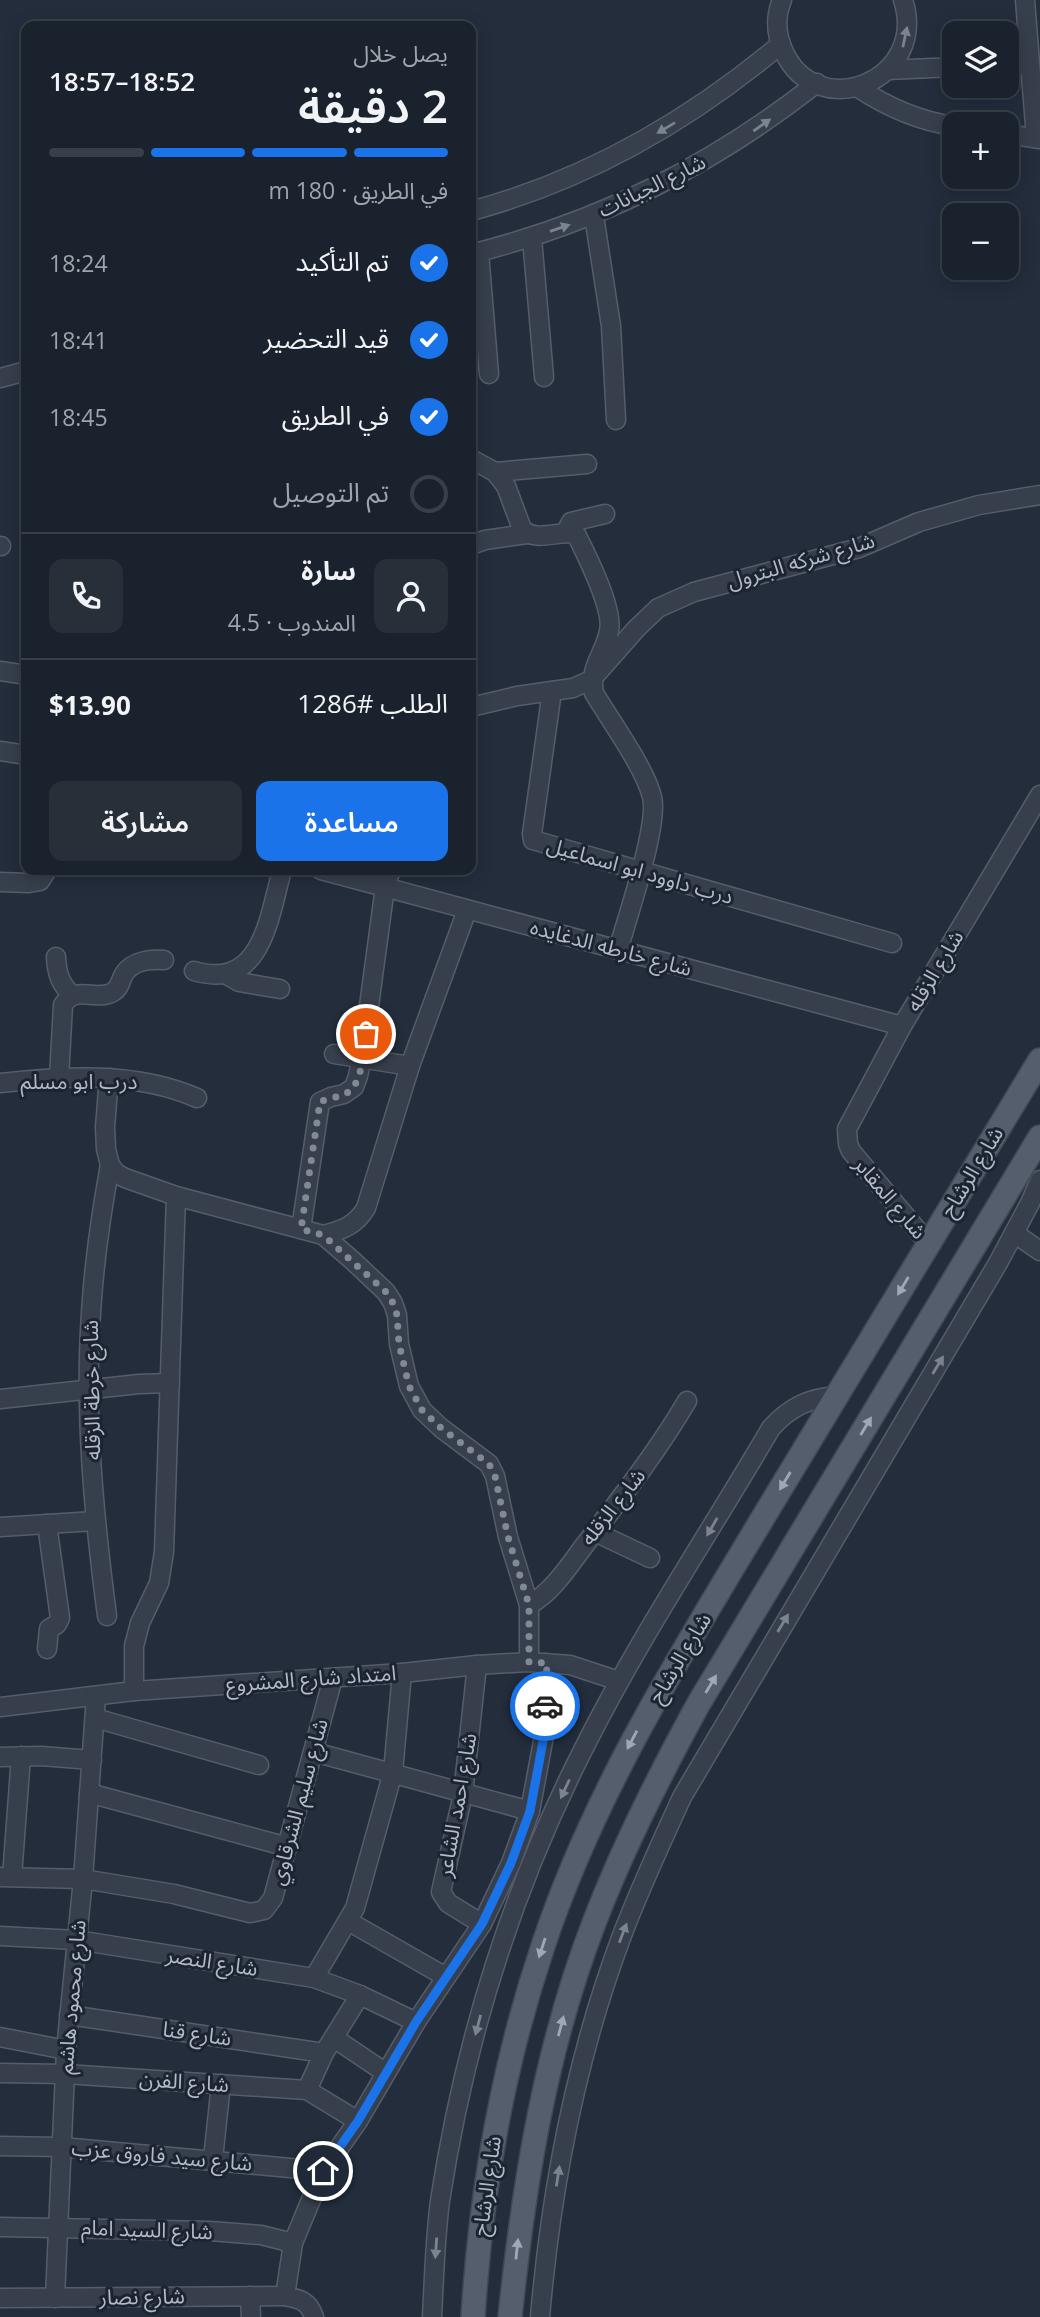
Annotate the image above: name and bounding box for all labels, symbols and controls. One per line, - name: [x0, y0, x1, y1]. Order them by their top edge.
- map controls: [942, 21, 1019, 280]
- button: layers: [942, 21, 1019, 98]
- one-way arrow: [900, 26, 911, 48]
- text: يصل خلال: [353, 37, 448, 69]
- text: 18:52–18:57: [49, 63, 195, 99]
- text: 2 دقيقة: [298, 74, 448, 136]
- button: +: [942, 112, 1019, 189]
- one-way arrow: [753, 118, 771, 132]
- one-way arrow: [657, 121, 676, 134]
- street label: شارع الجبانات: [593, 147, 711, 225]
- text: في الطريق · 180 m: [268, 174, 448, 206]
- button: −: [942, 203, 1019, 280]
- one-way arrow: [549, 222, 570, 233]
- text: تم التأكيد: [295, 243, 389, 279]
- icon: check: [410, 244, 448, 282]
- text: 18:24: [49, 247, 108, 279]
- text: قيد التحضير: [263, 320, 389, 356]
- icon: check: [410, 321, 448, 359]
- text: 18:41: [49, 324, 108, 356]
- text: في الطريق: [282, 397, 389, 433]
- icon: check: [410, 398, 448, 436]
- text: 18:45: [49, 401, 108, 433]
- text: تم التوصيل: [273, 474, 389, 510]
- street label: شارع شركه البترول: [724, 526, 878, 596]
- text: سارة: [301, 552, 356, 588]
- button: phone: [49, 559, 123, 633]
- button: person: [374, 559, 448, 633]
- text: المندوب · 4.5: [228, 606, 356, 638]
- text: الطلب #1286: [297, 685, 448, 721]
- text: $13.90: [49, 687, 131, 723]
- button: مشاركة: [49, 781, 242, 861]
- button: مساعدة: [256, 781, 448, 861]
- street label: درب داوود ابو اسماعيل: [544, 830, 737, 910]
- street label: شارع خارطه الدغايده: [527, 912, 695, 984]
- street label: شارع الزقله: [899, 925, 971, 1017]
- pin: [336, 1004, 396, 1064]
- icon: bag: [347, 1015, 385, 1053]
- street label: درب ابو مسلم: [20, 1067, 138, 1097]
- street label: شارع الرشاح: [933, 1121, 1011, 1223]
- street label: شارع المقابر: [846, 1149, 933, 1246]
- one-way arrow: [897, 1276, 910, 1296]
- street label: شارع خرطة الزقله: [76, 1320, 108, 1460]
- one-way arrow: [931, 1355, 944, 1374]
- one-way arrow: [860, 1417, 872, 1436]
- street label: شارع الزقله: [573, 1462, 653, 1552]
- one-way arrow: [779, 1471, 792, 1490]
- one-way arrow: [706, 1517, 718, 1536]
- street label: شارع الرشاح: [641, 1607, 719, 1709]
- one-way arrow: [777, 1613, 789, 1632]
- street label: امتداد شارع المشروع: [225, 1658, 397, 1700]
- courier: [510, 1671, 580, 1741]
- one-way arrow: [704, 1675, 717, 1694]
- icon: car: [526, 1687, 564, 1725]
- street label: شارع سليم الشرقاوي: [262, 1715, 336, 1889]
- one-way arrow: [626, 1730, 638, 1749]
- street label: شارع احمد الشاعر: [429, 1731, 484, 1880]
- one-way arrow: [559, 1778, 570, 1799]
- street label: شارع محمود هاشم: [50, 1919, 94, 2075]
- one-way arrow: [618, 1923, 629, 1944]
- one-way arrow: [537, 1938, 547, 1959]
- street label: شارع النصر: [163, 1940, 260, 1984]
- street label: شارع قنا: [161, 2014, 233, 2054]
- one-way arrow: [472, 2014, 483, 2036]
- one-way arrow: [556, 2015, 566, 2036]
- street label: شارع الفرن: [138, 2064, 230, 2100]
- street label: شارع سيد فاروق عزب: [70, 2133, 254, 2179]
- street label: شارع الرشاح: [465, 2134, 509, 2238]
- pin: [293, 2141, 353, 2201]
- icon: home: [304, 2152, 342, 2190]
- one-way arrow: [553, 2165, 564, 2187]
- street label: شارع السيد امام: [81, 2213, 213, 2248]
- one-way arrow: [430, 2237, 441, 2259]
- one-way arrow: [512, 2238, 523, 2260]
- street label: شارع نصار: [98, 2281, 185, 2313]

